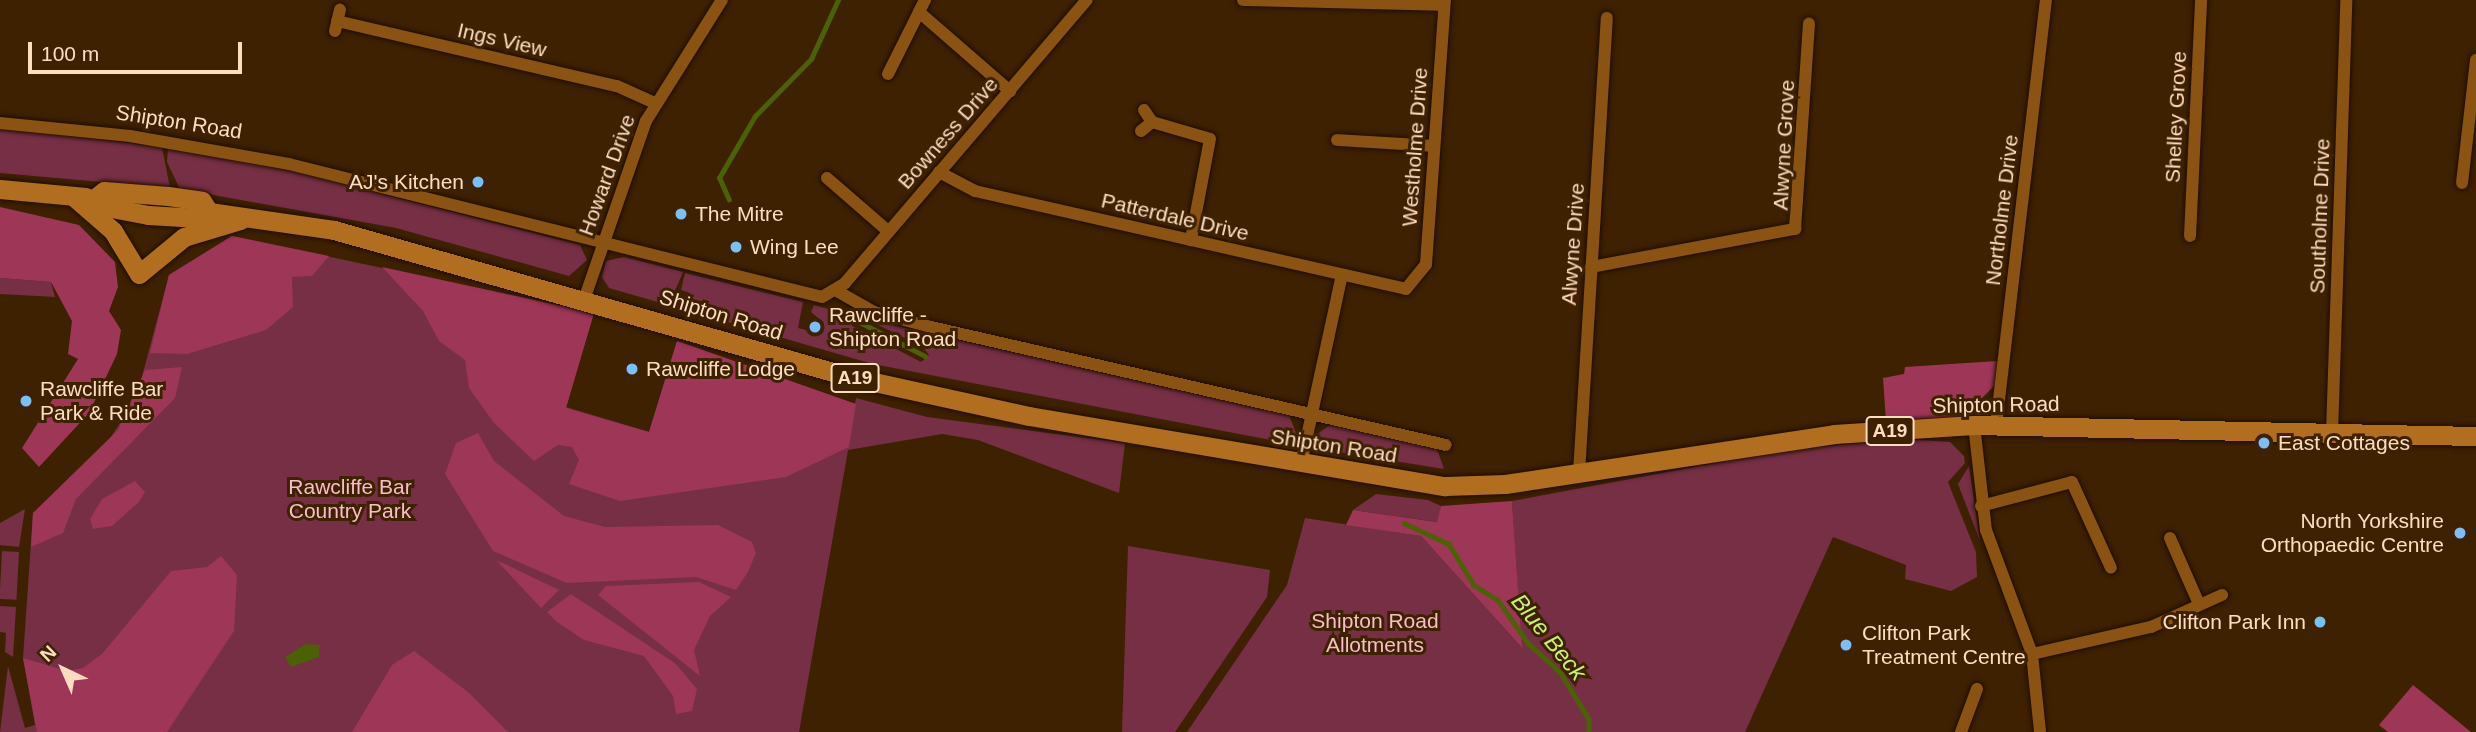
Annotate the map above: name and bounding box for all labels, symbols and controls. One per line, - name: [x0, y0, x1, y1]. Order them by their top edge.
- street label: Ings View: [455, 18, 549, 62]
- scale bar: [32, 28, 245, 72]
- text: 100 m: [41, 42, 99, 65]
- street label: Shelley Grove: [2160, 50, 2192, 184]
- street label: Westholme Drive: [1397, 67, 1433, 227]
- street label: Bowness Drive: [893, 72, 1003, 194]
- street label: Alwyne Grove: [1768, 79, 1800, 211]
- street label: Shipton Road: [114, 100, 244, 144]
- street label: Howard Drive: [573, 111, 641, 239]
- street label: Northolme Drive: [1980, 133, 2024, 287]
- street label: Southolme Drive: [2305, 138, 2335, 294]
- place label: AJ's Kitchen: [349, 169, 464, 195]
- marker: AJ's Kitchen: [470, 174, 486, 190]
- street label: Alwyne Drive: [1556, 182, 1590, 306]
- street label: Patterdale Drive: [1099, 188, 1251, 246]
- place label: The Mitre: [695, 201, 784, 227]
- marker: The Mitre: [673, 206, 689, 222]
- place label: Wing Lee: [750, 234, 839, 260]
- marker: Wing Lee: [728, 239, 744, 255]
- street label: Shipton Road: [656, 284, 786, 346]
- place label: Rawcliffe - Shipton Road: [829, 302, 956, 352]
- marker: Rawcliffe - Shipton Road: [807, 319, 823, 335]
- place label: Rawcliffe Lodge: [646, 356, 795, 382]
- marker: Rawcliffe Lodge: [624, 361, 640, 377]
- road number: A19: [830, 362, 880, 394]
- place label: Rawcliffe Bar Park & Ride: [40, 376, 163, 426]
- street label: Shipton Road: [1932, 391, 2060, 419]
- marker: Rawcliffe Bar Park & Ride: [18, 393, 34, 409]
- road number: A19: [1866, 416, 1914, 446]
- street label: Shipton Road: [1269, 424, 1399, 468]
- place label: East Cottages: [2278, 430, 2410, 456]
- marker: East Cottages: [2256, 435, 2272, 451]
- park label: Rawcliffe Bar Country Park: [288, 474, 412, 524]
- place label: North Yorkshire Orthopaedic Centre: [2261, 508, 2444, 558]
- marker: North Yorkshire Orthopaedic Centre: [2450, 523, 2470, 543]
- water label: Blue Beck: [1506, 588, 1592, 686]
- park label: Shipton Road Allotments: [1311, 608, 1439, 658]
- place label: Clifton Park Inn: [2162, 609, 2306, 635]
- marker: Clifton Park Inn: [2312, 614, 2328, 630]
- place label: Clifton Park Treatment Centre: [1862, 620, 2026, 670]
- north arrow: [28, 634, 98, 704]
- marker: Clifton Park Treatment Centre: [1836, 635, 1856, 655]
- text: N: [36, 641, 60, 666]

